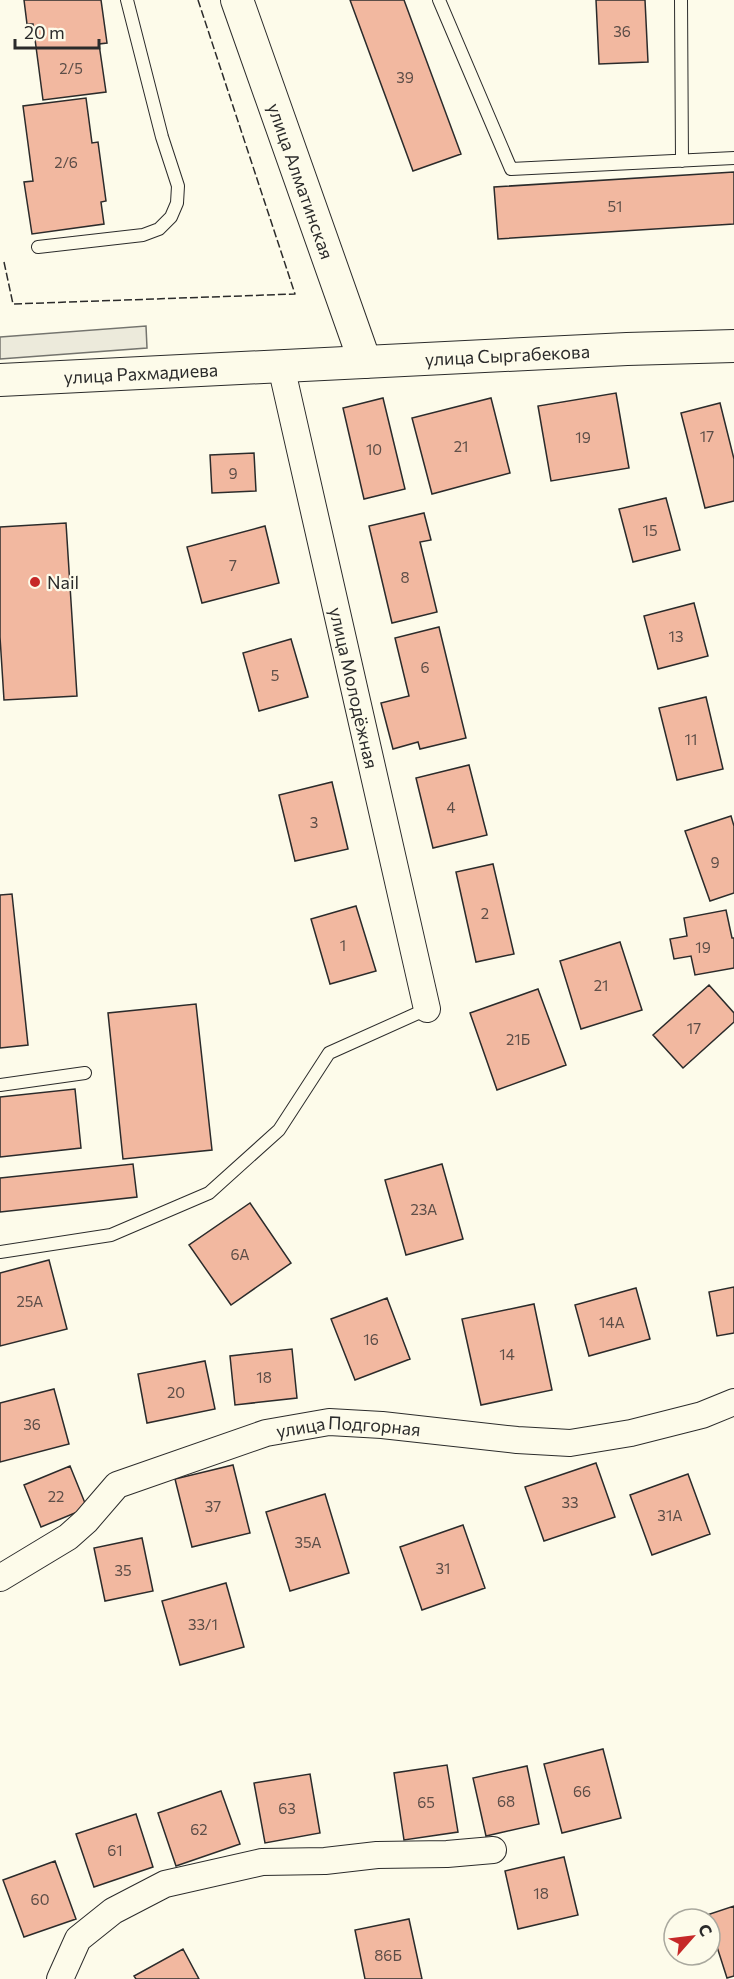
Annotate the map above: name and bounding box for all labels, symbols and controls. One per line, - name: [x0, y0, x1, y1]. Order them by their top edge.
- scale bar: [15, 12, 99, 50]
- text: 20 m: [24, 21, 65, 43]
- house number: 36: [613, 22, 631, 40]
- house number: 2/5: [59, 59, 83, 77]
- house number: 39: [396, 68, 414, 86]
- street label: улица Алматинская: [263, 100, 339, 262]
- house number: 2/6: [54, 153, 78, 171]
- house number: 51: [607, 197, 623, 215]
- street label: улица Сыргабекова: [424, 340, 590, 370]
- street label: улица Рахмадиева: [63, 358, 218, 388]
- house number: 17: [700, 427, 714, 445]
- house number: 19: [575, 428, 591, 446]
- house number: 21: [454, 437, 468, 455]
- house number: 10: [366, 440, 382, 458]
- house number: 9: [228, 464, 238, 482]
- house number: 15: [642, 521, 658, 539]
- house number: 7: [229, 556, 237, 574]
- house number: 8: [400, 568, 410, 586]
- place label: Nail: [47, 571, 79, 593]
- marker: Nail: [28, 575, 42, 589]
- street label: улица Молодёжная: [325, 605, 383, 771]
- house number: 13: [669, 627, 683, 645]
- house number: 6: [420, 658, 430, 676]
- house number: 5: [271, 666, 279, 684]
- house number: 11: [685, 730, 697, 748]
- house number: 4: [447, 798, 456, 816]
- house number: 3: [310, 813, 318, 831]
- house number: 9: [710, 853, 720, 871]
- house number: 2: [481, 904, 489, 922]
- house number: 1: [340, 936, 346, 954]
- house number: 19: [695, 938, 711, 956]
- house number: 21: [594, 976, 608, 994]
- house number: 17: [687, 1019, 701, 1037]
- house number: 21Б: [506, 1030, 530, 1048]
- house number: 23А: [411, 1200, 437, 1218]
- house number: 6А: [230, 1245, 250, 1263]
- house number: 25А: [17, 1292, 43, 1310]
- house number: 14А: [599, 1313, 625, 1331]
- house number: 16: [363, 1330, 379, 1348]
- house number: 14: [499, 1345, 515, 1363]
- house number: 18: [256, 1368, 272, 1386]
- house number: 20: [167, 1383, 185, 1401]
- street label: улица Подгорная: [274, 1411, 422, 1442]
- house number: 36: [23, 1415, 41, 1433]
- house number: 22: [48, 1487, 64, 1505]
- house number: 33: [561, 1493, 579, 1511]
- house number: 37: [205, 1497, 221, 1515]
- house number: 31А: [657, 1506, 683, 1524]
- house number: 35А: [294, 1533, 322, 1551]
- house number: 31: [436, 1559, 450, 1577]
- house number: 35: [114, 1561, 132, 1579]
- house number: 33/1: [188, 1615, 218, 1633]
- house number: 66: [573, 1782, 591, 1800]
- house number: 68: [497, 1792, 515, 1810]
- house number: 65: [417, 1793, 435, 1811]
- house number: 63: [278, 1799, 296, 1817]
- house number: 62: [190, 1820, 208, 1838]
- house number: 61: [107, 1841, 123, 1859]
- house number: 18: [533, 1884, 549, 1902]
- house number: 60: [31, 1890, 49, 1908]
- north arrow: [662, 1907, 722, 1967]
- text: С: [695, 1920, 717, 1939]
- house number: 86Б: [374, 1946, 402, 1964]

